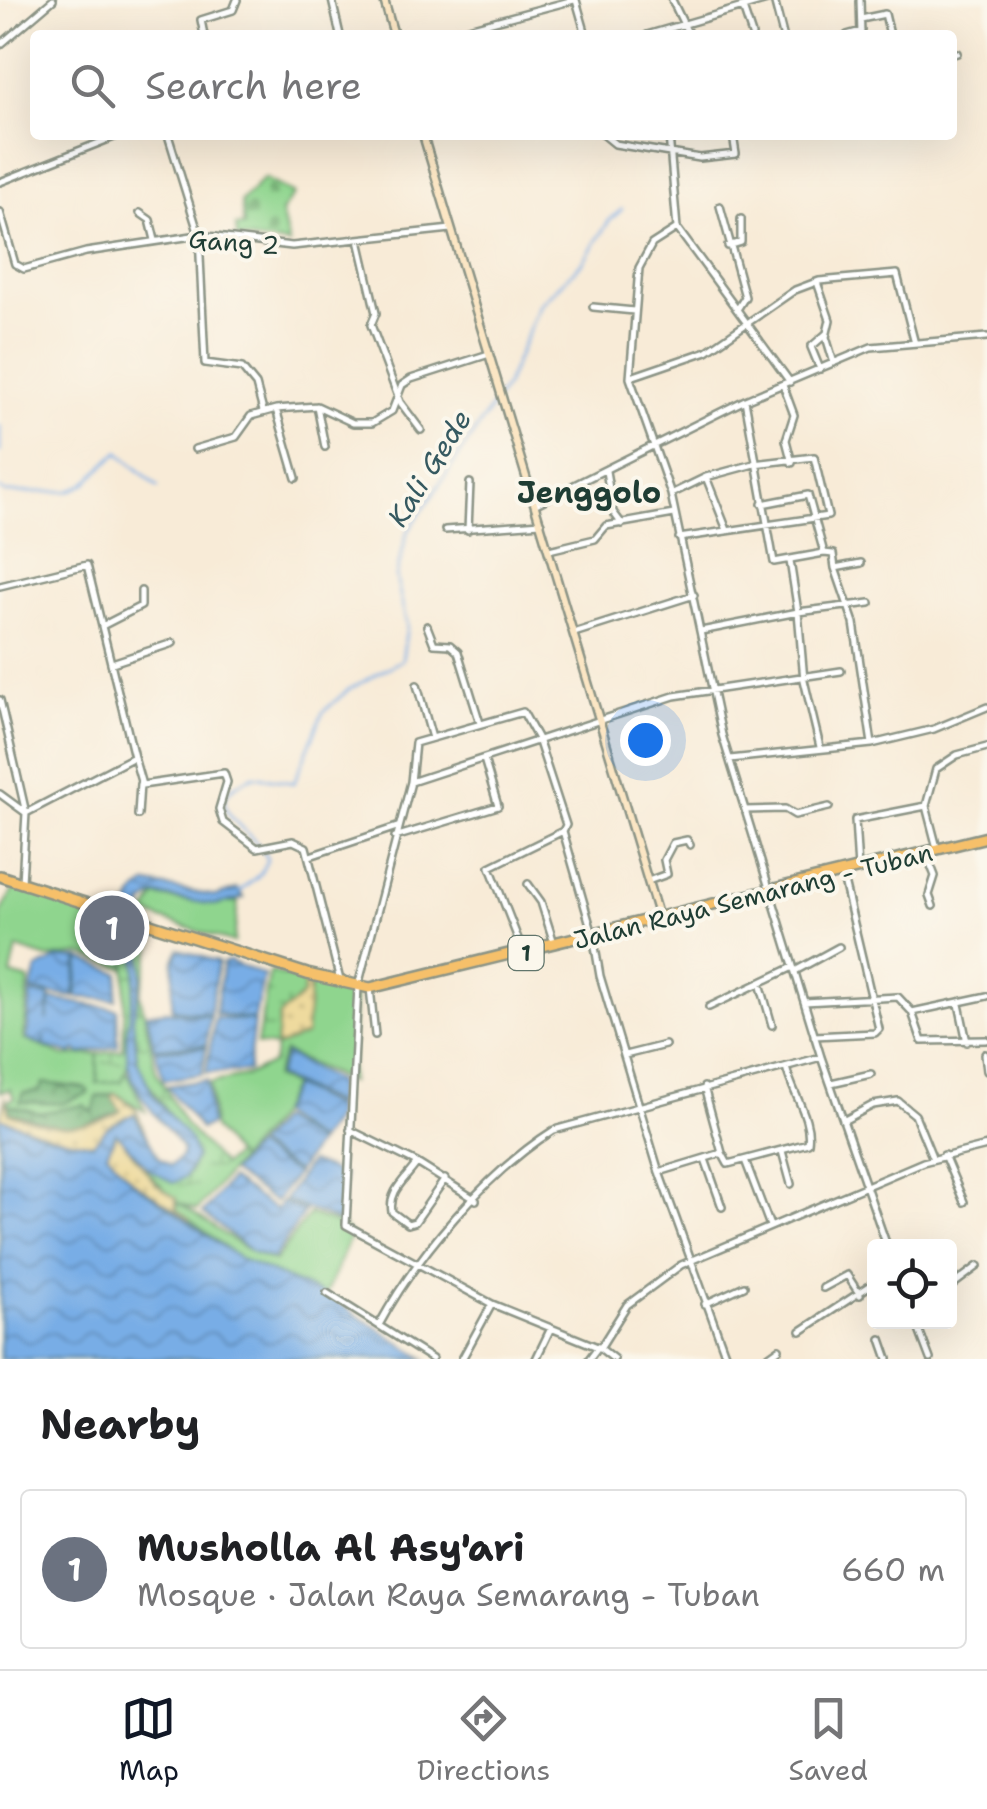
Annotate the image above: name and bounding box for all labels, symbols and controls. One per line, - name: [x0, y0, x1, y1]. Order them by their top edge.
- search box: [30, 30, 957, 140]
- icon: search: [65, 58, 120, 113]
- text: Search here: [145, 60, 362, 111]
- street label: Gang 2: [187, 222, 281, 262]
- water label: Kali Gede: [378, 402, 480, 534]
- district label: Jenggolo: [517, 472, 661, 513]
- your location: [620, 715, 671, 766]
- street label: Jalan Raya Semarang - Tuban: [570, 835, 936, 957]
- pin: 1: [80, 890, 144, 966]
- road number: 1: [508, 936, 544, 970]
- map controls: [867, 1239, 957, 1329]
- button: locate: [867, 1239, 957, 1329]
- text: Nearby: [40, 1396, 200, 1452]
- text: Musholla Al Asy'ari: [137, 1522, 525, 1573]
- text: 1: [67, 1548, 82, 1591]
- text: 660 m: [841, 1548, 945, 1591]
- text: Mosque · Jalan Raya Semarang - Tuban: [137, 1573, 760, 1616]
- tab: Map: [119, 1691, 179, 1789]
- tab: Directions: [417, 1691, 550, 1789]
- tab: Saved: [788, 1691, 868, 1789]

